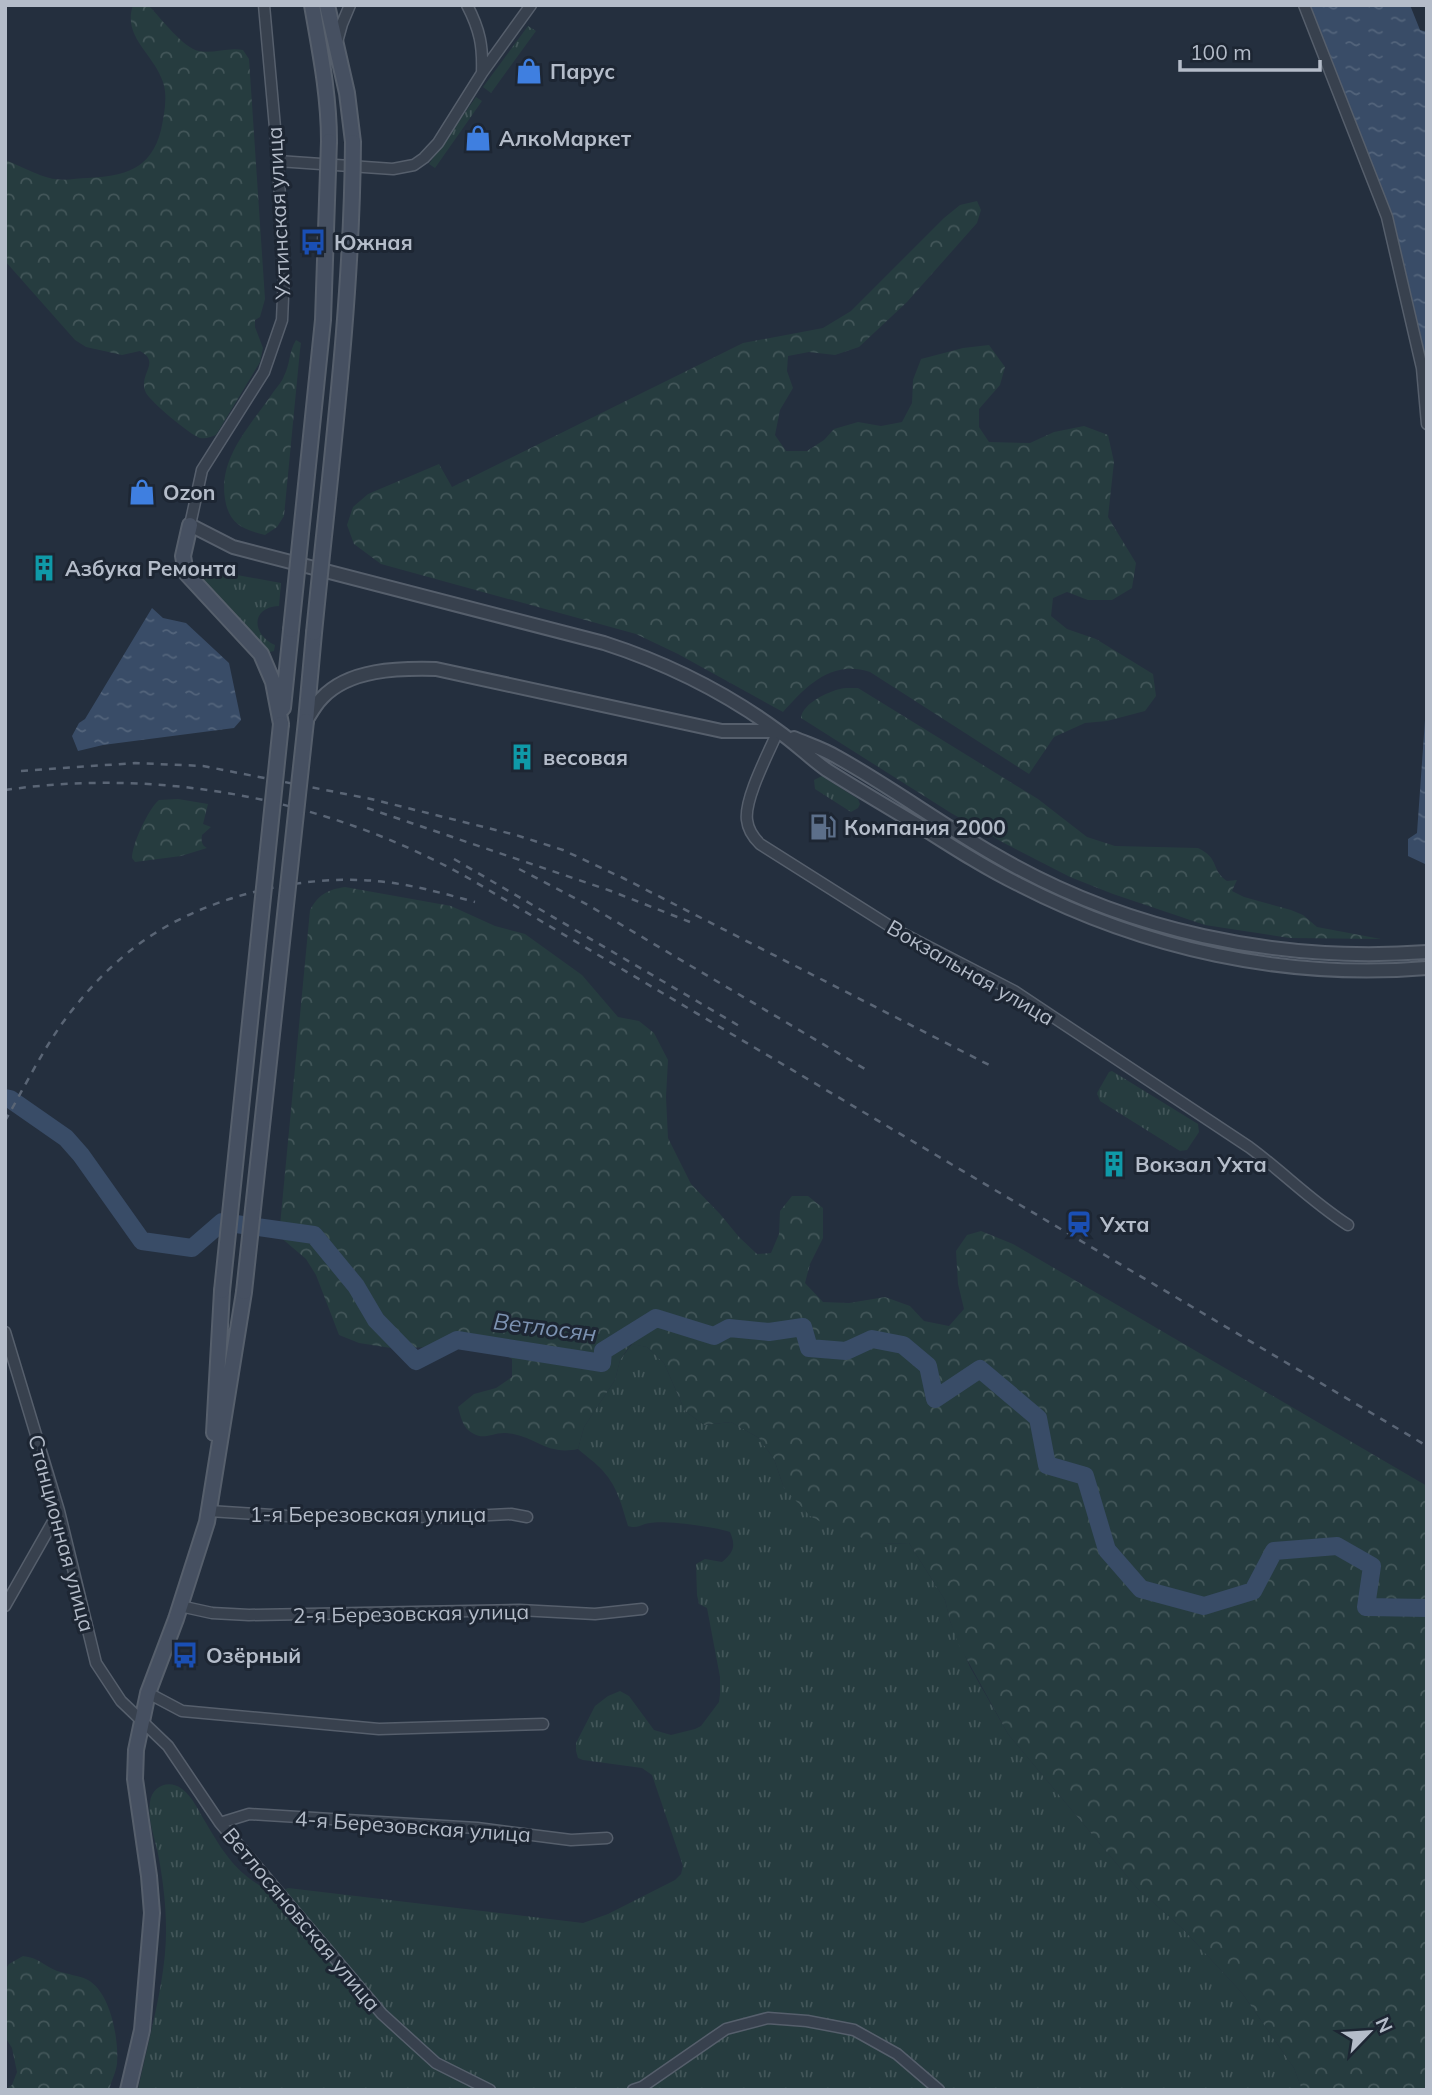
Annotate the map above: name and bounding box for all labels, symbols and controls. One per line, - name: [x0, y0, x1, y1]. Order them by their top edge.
- scale bar: [1180, 28, 1320, 72]
- text: 100 m: [1190, 39, 1252, 65]
- shop icon: Парус: [514, 56, 544, 86]
- place label: Парус: [550, 58, 615, 84]
- shop icon: АлкоМаркет: [463, 123, 493, 153]
- place label: АлкоМаркет: [499, 125, 632, 151]
- street label: Ухтинская улица: [260, 126, 296, 301]
- bus stop icon: Южная: [298, 227, 328, 257]
- place label: Южная: [334, 229, 413, 255]
- shop icon: Ozon: [127, 477, 157, 507]
- place label: Ozon: [163, 479, 215, 505]
- building icon: Азбука Ремонта: [29, 553, 59, 583]
- place label: Азбука Ремонта: [65, 555, 236, 581]
- building icon: весовая: [507, 742, 537, 772]
- place label: весовая: [543, 744, 628, 770]
- fuel station icon: Компания 2000: [808, 812, 838, 842]
- place label: Компания 2000: [844, 814, 1006, 840]
- street label: Вокзальная улица: [883, 914, 1059, 1030]
- building icon: Вокзал Ухта: [1099, 1149, 1129, 1179]
- place label: Вокзал Ухта: [1135, 1151, 1267, 1177]
- station icon: Ухта: [1064, 1209, 1094, 1239]
- place label: Ухта: [1099, 1211, 1150, 1237]
- water label: Ветлосян: [492, 1306, 598, 1348]
- street label: Станционная улица: [23, 1432, 101, 1634]
- street label: 1-я Березовская улица: [250, 1501, 486, 1527]
- street label: 2-я Березовская улица: [293, 1598, 529, 1628]
- bus stop icon: Озёрный: [170, 1640, 200, 1670]
- place label: Озёрный: [206, 1642, 301, 1668]
- street label: 4-я Березовская улица: [294, 1805, 532, 1847]
- street label: Ветлосяновская улица: [218, 1822, 386, 2016]
- north arrow: [1334, 1997, 1404, 2067]
- text: N: [1370, 2013, 1398, 2036]

